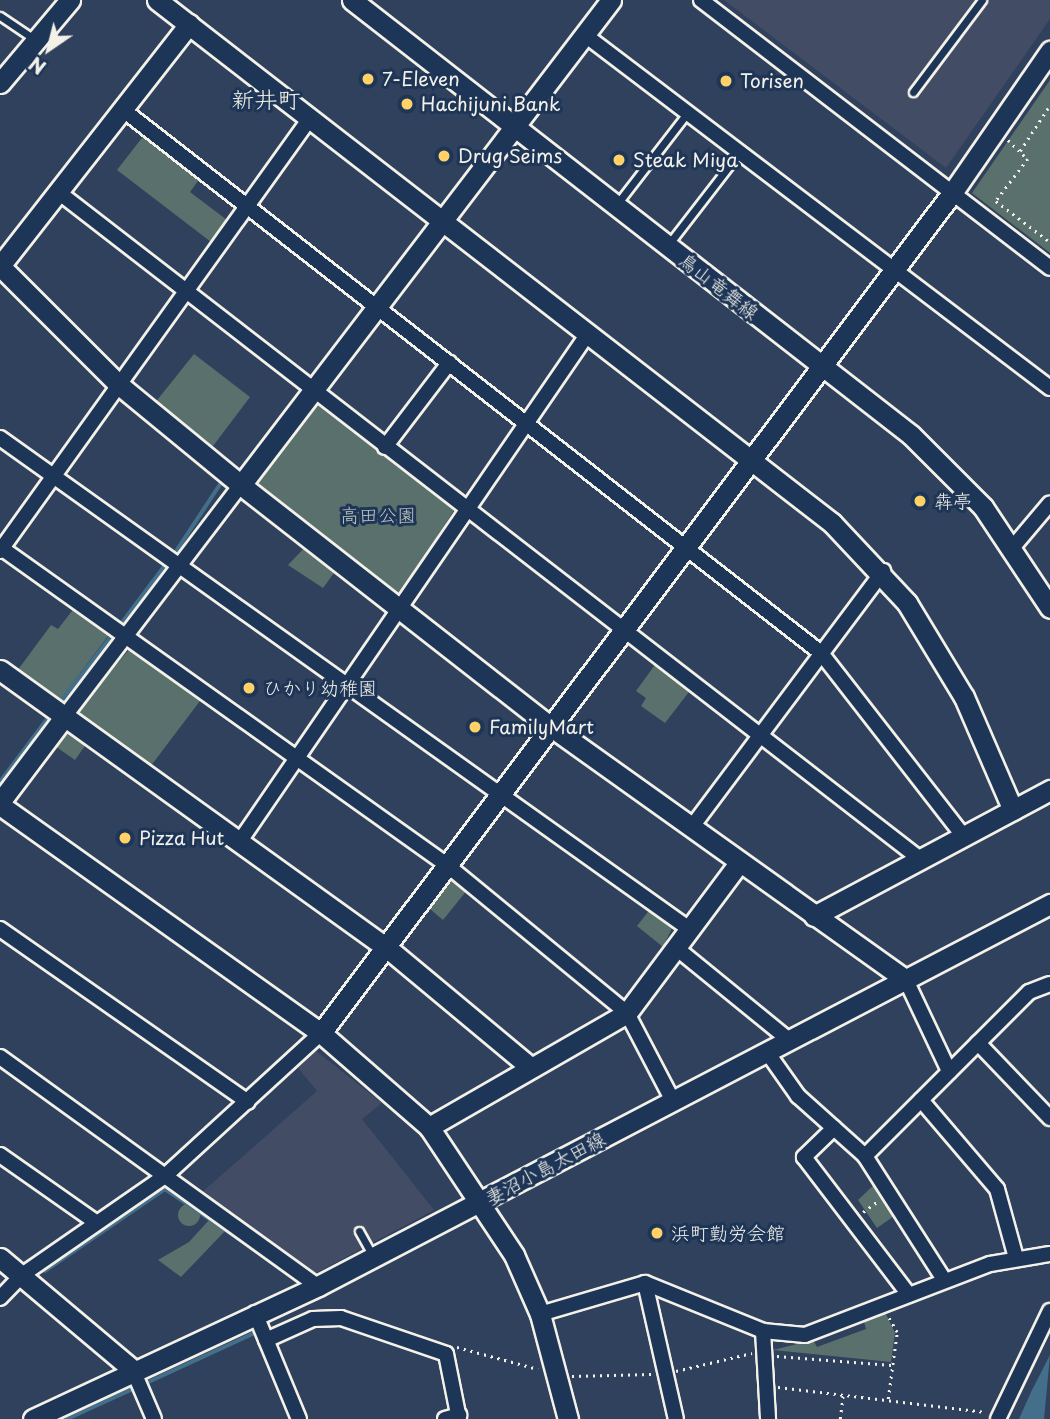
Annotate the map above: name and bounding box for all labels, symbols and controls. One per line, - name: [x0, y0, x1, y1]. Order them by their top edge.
- north arrow: [14, 14, 84, 84]
- text: N: [23, 50, 51, 82]
- place label: 7-Eleven: [382, 68, 460, 90]
- place label: Torisen: [740, 70, 804, 92]
- marker: 7-Eleven: [360, 71, 376, 87]
- marker: Torisen: [718, 73, 734, 89]
- district label: 新井町: [232, 85, 300, 113]
- place label: Hachijuni Bank: [421, 93, 560, 115]
- marker: Hachijuni Bank: [399, 96, 415, 112]
- place label: Drug Seims: [458, 145, 563, 167]
- marker: Drug Seims: [436, 148, 452, 164]
- place label: Steak Miya: [633, 149, 738, 171]
- marker: Steak Miya: [611, 152, 627, 168]
- street label: 鳥山竜舞線: [675, 248, 763, 324]
- place label: 犇亭: [934, 490, 972, 512]
- marker: 犇亭: [912, 493, 928, 509]
- park label: 高田公園: [340, 504, 416, 526]
- place label: ひかり幼稚園: [263, 677, 377, 699]
- marker: ひかり幼稚園: [241, 680, 257, 696]
- place label: FamilyMart: [489, 716, 594, 738]
- marker: FamilyMart: [467, 719, 483, 735]
- place label: Pizza Hut: [139, 827, 225, 849]
- marker: Pizza Hut: [117, 830, 133, 846]
- street label: 妻沼小島太田線: [481, 1127, 609, 1209]
- place label: 浜町勤労会館: [671, 1222, 785, 1244]
- marker: 浜町勤労会館: [649, 1225, 665, 1241]

